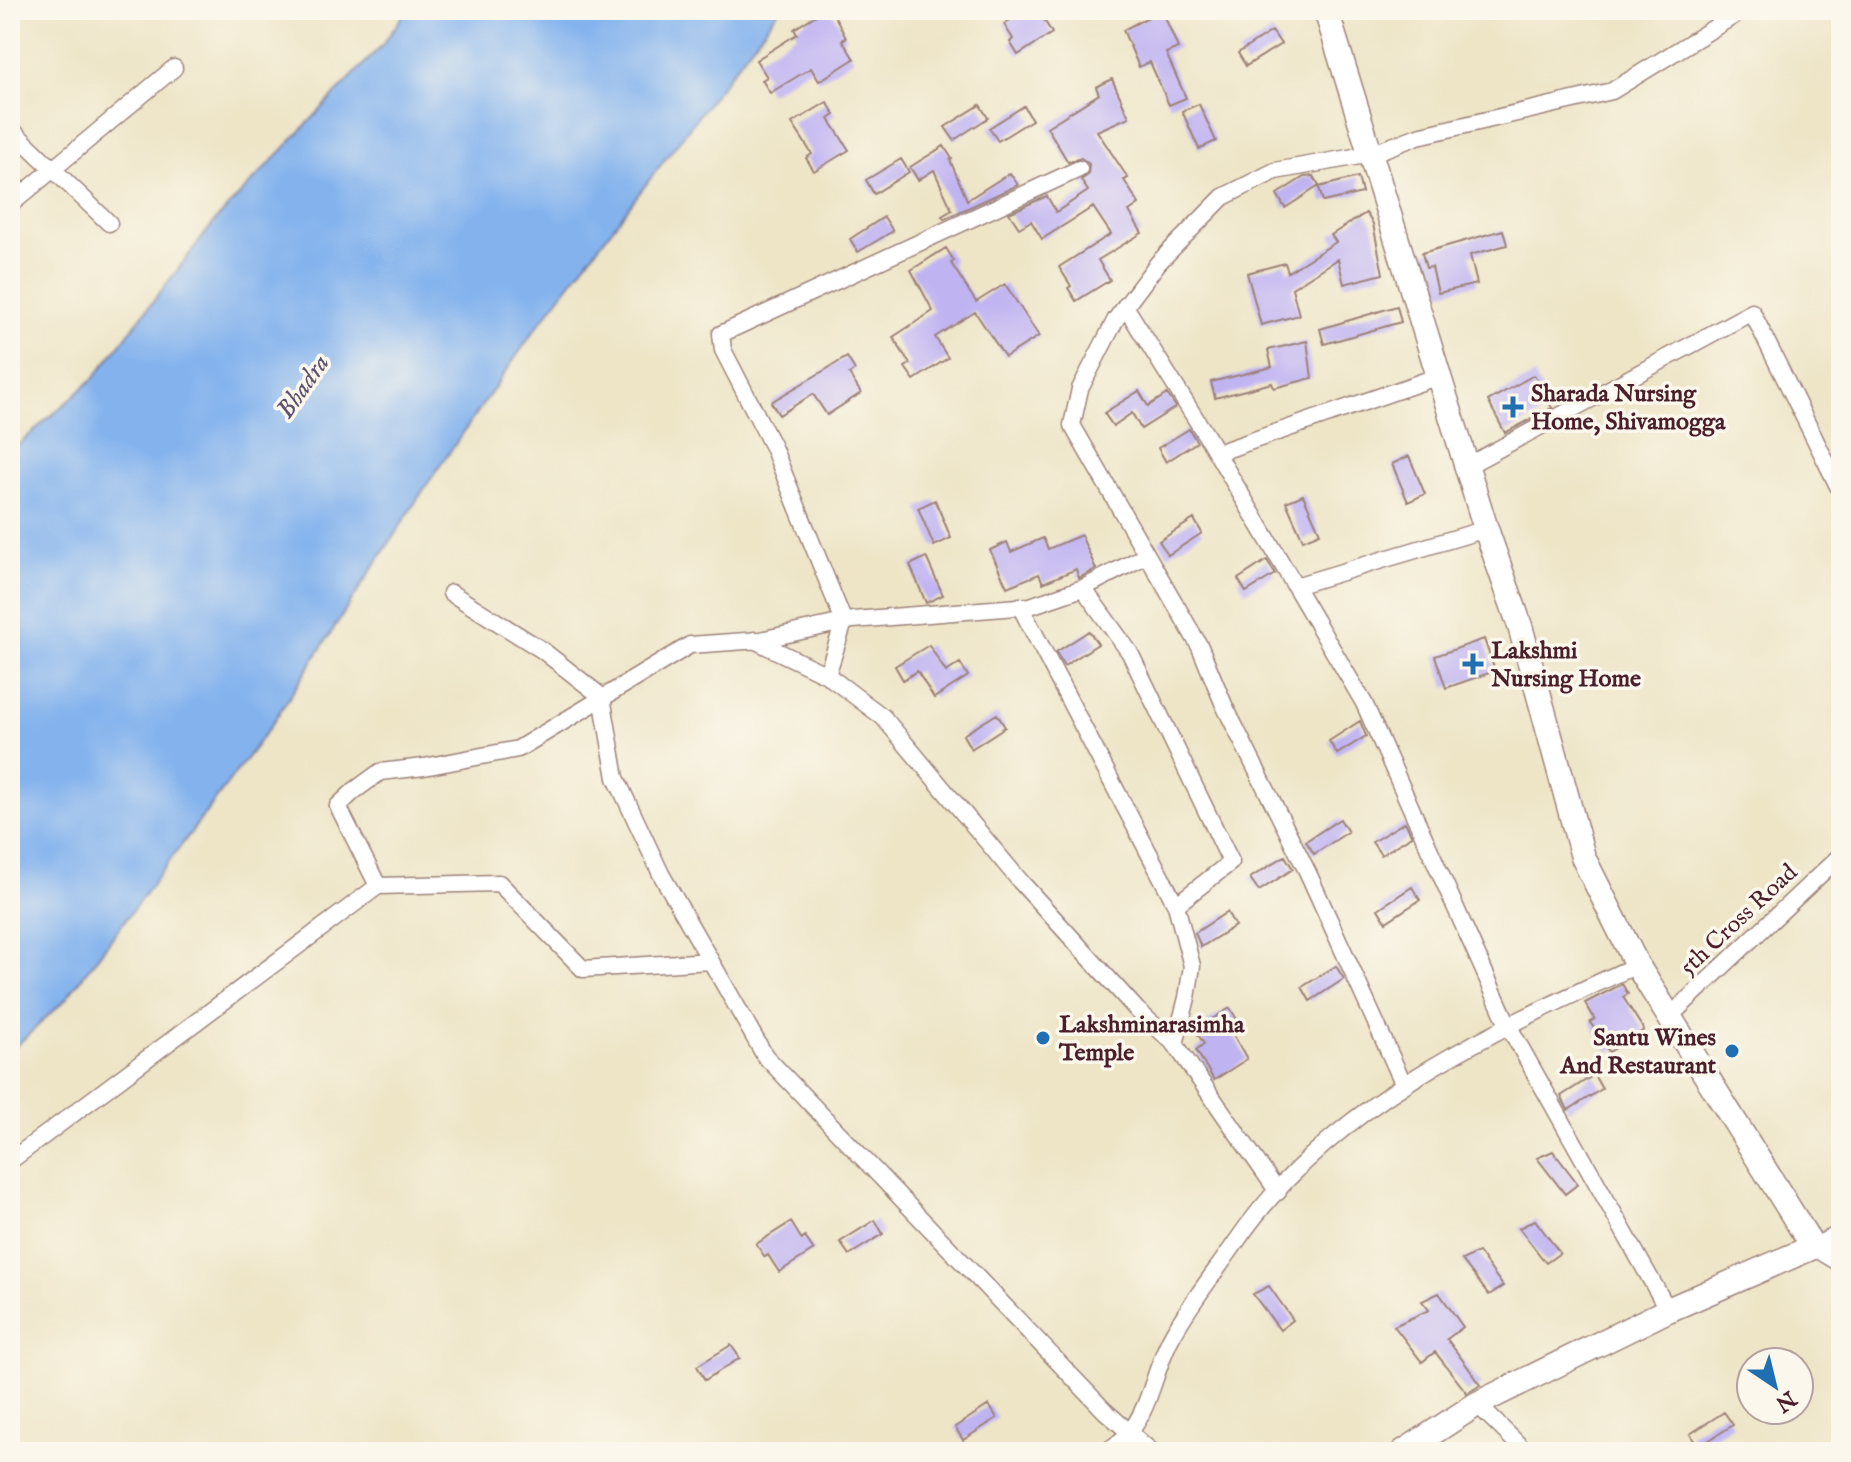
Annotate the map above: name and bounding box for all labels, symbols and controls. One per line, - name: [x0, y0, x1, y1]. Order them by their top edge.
- water label: Bhadra: [269, 348, 337, 425]
- place label: Sharada Nursing Home, Shivamogga: [1531, 379, 1726, 438]
- marker: Sharada Nursing Home, Shivamogga: [1502, 396, 1524, 418]
- place label: Lakshmi Nursing Home: [1490, 636, 1641, 695]
- marker: Lakshmi Nursing Home: [1462, 653, 1484, 675]
- street label: 5th Cross Road: [1674, 857, 1805, 983]
- place label: Lakshminarasimha Temple: [1058, 1010, 1245, 1069]
- place label: Santu Wines And Restaurant: [1559, 1023, 1717, 1082]
- marker: Lakshminarasimha Temple: [1034, 1029, 1052, 1047]
- marker: Santu Wines And Restaurant: [1723, 1042, 1741, 1060]
- north arrow: [1735, 1346, 1815, 1426]
- text: N: [1769, 1383, 1802, 1418]

